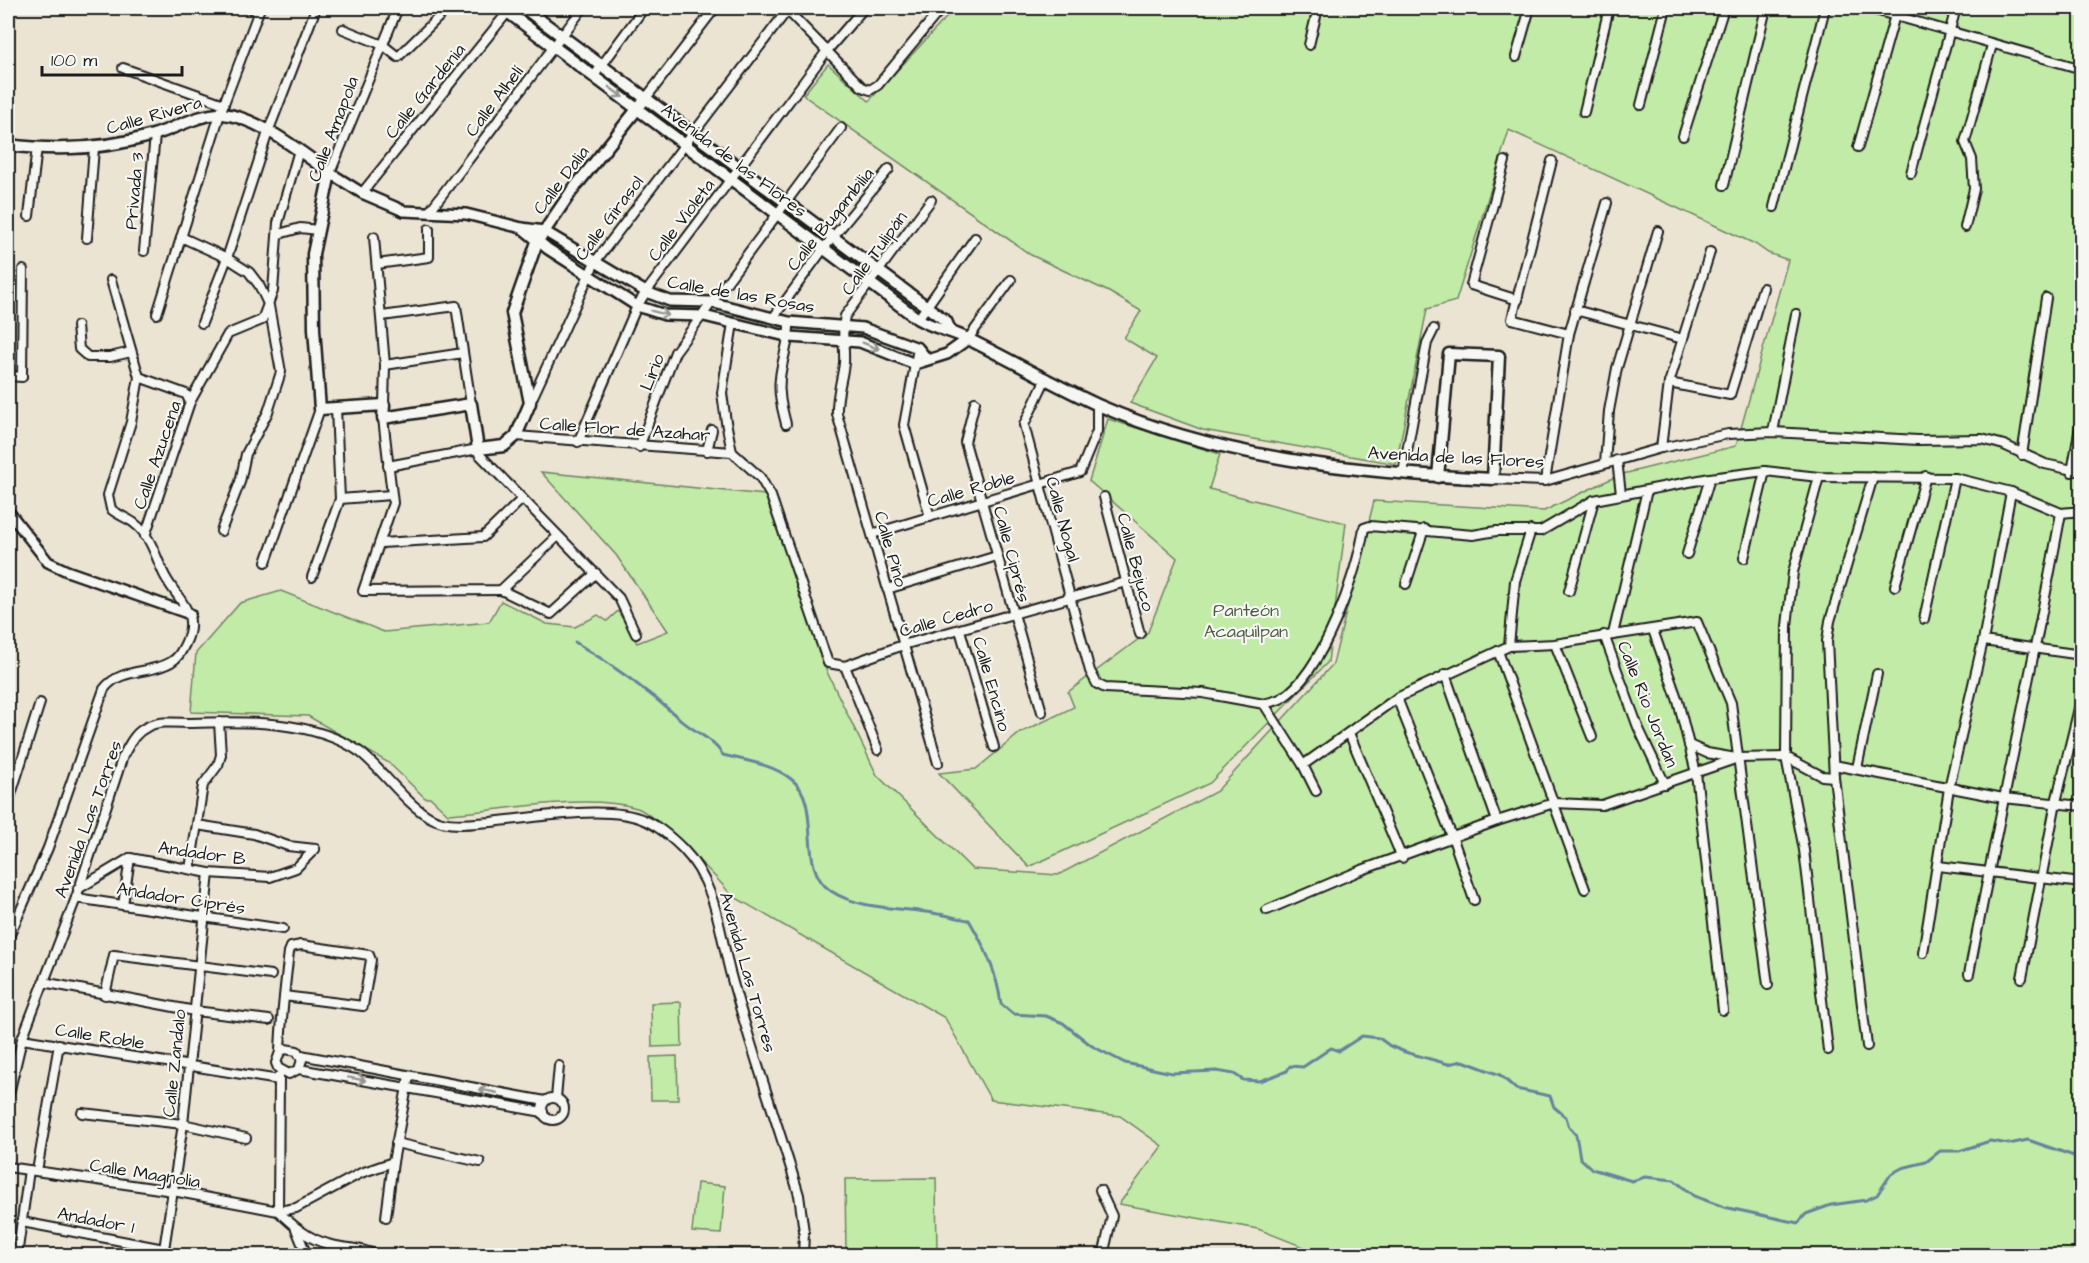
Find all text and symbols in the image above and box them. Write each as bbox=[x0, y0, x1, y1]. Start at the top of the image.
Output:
street label: Calle Gardenia bbox=[379, 38, 472, 144]
scale bar bbox=[42, 39, 182, 77]
text: 100 m bbox=[51, 48, 97, 73]
street label: Calle Alhelí bbox=[459, 60, 530, 142]
street label: Calle Amapola bbox=[302, 73, 365, 186]
one-way arrow bbox=[608, 86, 624, 99]
street label: Calle Rivera bbox=[103, 90, 205, 141]
street label: Avenida de las Flores bbox=[656, 97, 812, 223]
street label: Calle Dalia bbox=[527, 141, 595, 220]
street label: Privada 3 bbox=[119, 151, 150, 231]
street label: Calle Bugambilia bbox=[781, 162, 881, 277]
street label: Calle Girasol bbox=[569, 170, 650, 266]
street label: Calle Violeta bbox=[642, 174, 721, 267]
street label: Calle Tulipán bbox=[835, 206, 913, 301]
street label: Calle de las Rosas bbox=[665, 269, 817, 320]
one-way arrow bbox=[650, 307, 669, 319]
one-way arrow bbox=[862, 341, 880, 352]
street label: Lirio bbox=[634, 350, 671, 394]
street label: Calle Azucena bbox=[127, 397, 188, 513]
street label: Calle Flor de Azahar bbox=[539, 411, 711, 448]
street label: Avenida de las Flores bbox=[1367, 440, 1545, 475]
street label: Calle Roble bbox=[924, 465, 1018, 514]
street label: Calle Nogal bbox=[1038, 474, 1086, 565]
street label: Calle Ciprés bbox=[987, 503, 1036, 605]
street label: Calle Pino bbox=[868, 508, 913, 590]
street label: Calle Bejuco bbox=[1110, 510, 1161, 614]
street label: Calle Cedro bbox=[896, 593, 996, 644]
park label: Panteón Acaquilpan bbox=[1204, 598, 1288, 644]
street label: Calle Encino bbox=[966, 634, 1017, 734]
street label: Calle Rio Jordan bbox=[1611, 637, 1684, 771]
street label: Avenida Las Torres bbox=[48, 737, 129, 901]
street label: Andador B bbox=[157, 835, 248, 872]
street label: Andador Ciprés bbox=[115, 876, 247, 921]
street label: Avenida Las Torres bbox=[713, 889, 782, 1055]
street label: Calle Zandalo bbox=[156, 1008, 193, 1118]
street label: Calle Roble bbox=[53, 1017, 147, 1056]
one-way arrow bbox=[347, 1074, 366, 1085]
one-way arrow bbox=[479, 1085, 498, 1096]
street label: Calle Magnolia bbox=[88, 1152, 202, 1196]
street label: Andador 1 bbox=[55, 1201, 136, 1240]

